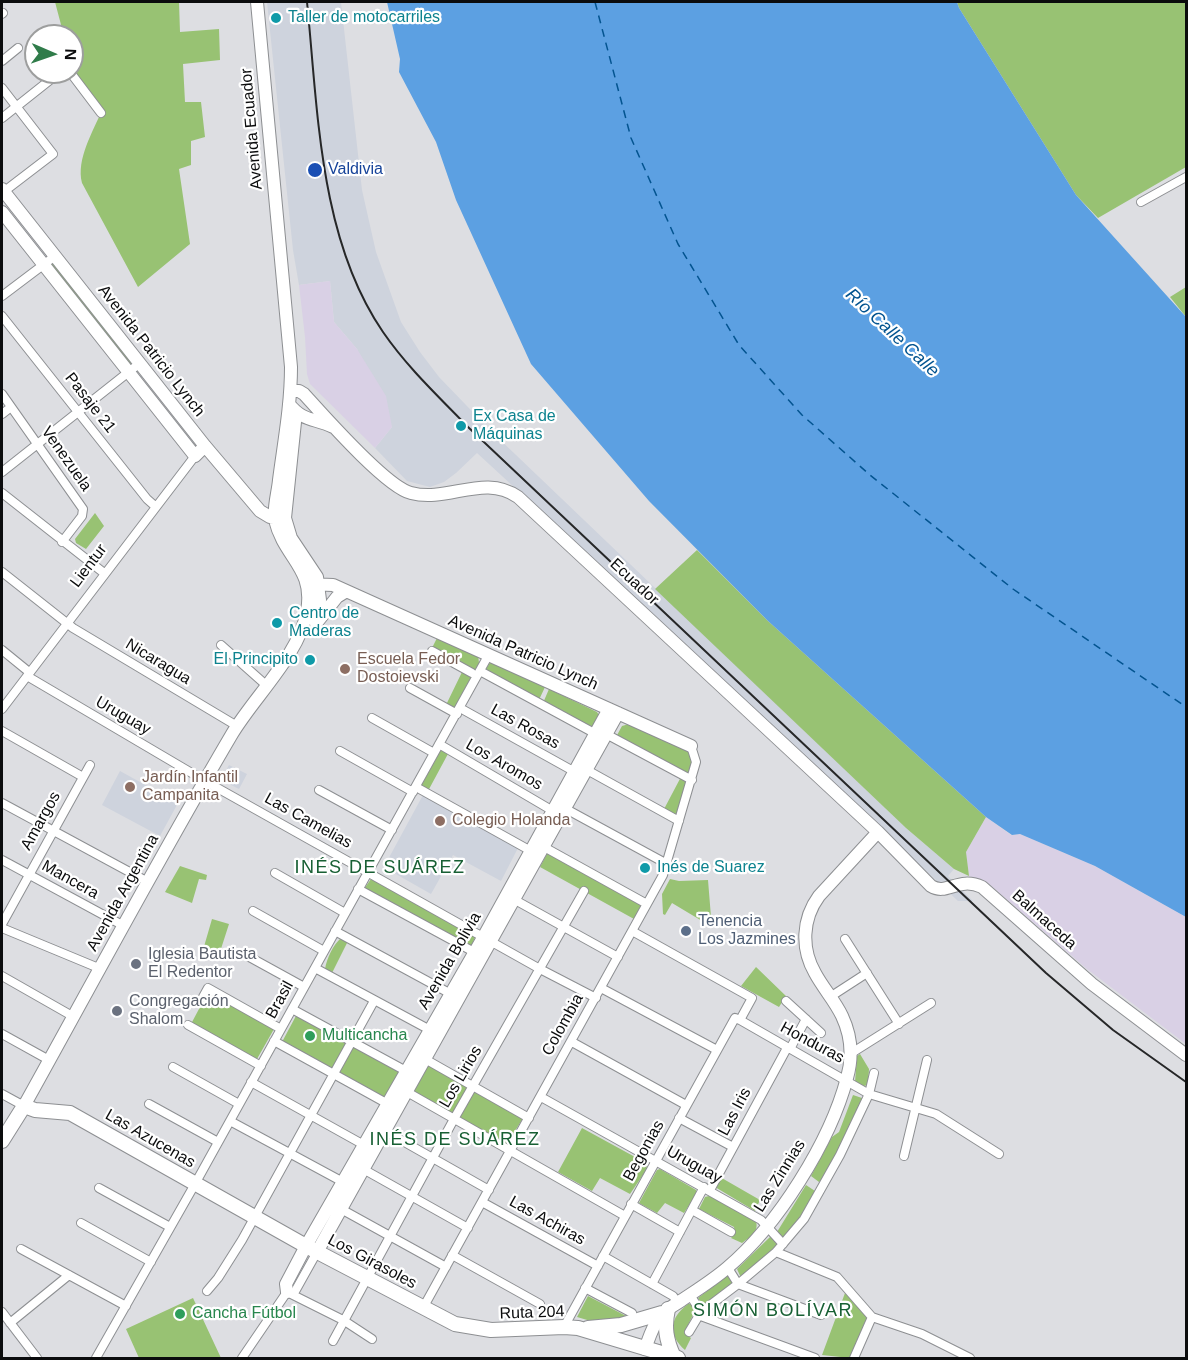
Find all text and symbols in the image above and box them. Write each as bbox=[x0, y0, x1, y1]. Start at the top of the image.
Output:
place label: Taller de motocarriles bbox=[288, 8, 440, 28]
marker: Taller de motocarriles bbox=[269, 11, 283, 25]
north arrow bbox=[24, 24, 84, 84]
text: N bbox=[62, 49, 79, 61]
street label: Avenida Ecuador bbox=[237, 68, 267, 190]
place label: Valdivia bbox=[328, 160, 383, 180]
marker: Valdivia bbox=[306, 161, 324, 179]
street label: Avenida Patricio Lynch bbox=[94, 281, 208, 421]
water label: Río Calle Calle bbox=[841, 284, 943, 382]
street label: Pasaje 21 bbox=[61, 369, 119, 437]
place label: Ex Casa de Máquinas bbox=[473, 407, 556, 445]
marker: Ex Casa de Máquinas bbox=[454, 419, 468, 433]
street label: Venezuela bbox=[37, 423, 95, 495]
street label: Lientur bbox=[67, 541, 111, 591]
street label: Ecuador bbox=[606, 555, 662, 609]
place label: Centro de Maderas bbox=[289, 604, 359, 642]
street label: Avenida Patricio Lynch bbox=[445, 611, 601, 695]
marker: Centro de Maderas bbox=[270, 616, 284, 630]
street label: Nicaragua bbox=[122, 635, 194, 689]
place label: El Principito bbox=[214, 650, 298, 670]
place label: Escuela Fedor Dostoievski bbox=[357, 650, 460, 688]
marker: El Principito bbox=[303, 653, 317, 667]
marker: Escuela Fedor Dostoievski bbox=[338, 662, 352, 676]
street label: Uruguay bbox=[92, 693, 154, 739]
street label: Las Rosas bbox=[487, 700, 563, 754]
street label: Los Aromos bbox=[462, 735, 546, 795]
place label: Jardín Infantil Campanita bbox=[142, 768, 238, 806]
marker: Jardín Infantil Campanita bbox=[123, 780, 137, 794]
street label: Amargos bbox=[17, 788, 65, 854]
street label: Las Camelias bbox=[261, 789, 355, 853]
place label: Colegio Holanda bbox=[452, 811, 570, 831]
marker: Colegio Holanda bbox=[433, 814, 447, 828]
street label: Avenida Argentina bbox=[83, 831, 163, 955]
street label: Mancera bbox=[38, 857, 102, 903]
district label: INÉS DE SUÁREZ bbox=[294, 857, 466, 879]
place label: Inés de Suarez bbox=[657, 858, 765, 878]
marker: Inés de Suarez bbox=[638, 861, 652, 875]
street label: Balmaceda bbox=[1008, 886, 1080, 954]
street label: Avenida Bolivia bbox=[414, 909, 486, 1013]
place label: Tenencia Los Jazmines bbox=[698, 912, 796, 950]
marker: Tenencia Los Jazmines bbox=[679, 924, 693, 938]
place label: Iglesia Bautista El Redentor bbox=[148, 945, 257, 983]
marker: Iglesia Bautista El Redentor bbox=[129, 957, 143, 971]
street label: Brasil bbox=[262, 978, 298, 1022]
street label: Colombia bbox=[538, 991, 588, 1059]
place label: Congregación Shalom bbox=[129, 992, 229, 1030]
marker: Congregación Shalom bbox=[110, 1004, 124, 1018]
street label: Honduras bbox=[777, 1018, 847, 1068]
place label: Multicancha bbox=[322, 1026, 407, 1046]
marker: Multicancha bbox=[303, 1029, 317, 1043]
street label: Los Lirios bbox=[436, 1043, 486, 1111]
street label: Las Iris bbox=[714, 1085, 756, 1139]
street label: Las Azucenas bbox=[102, 1106, 198, 1172]
street label: Begonias bbox=[619, 1117, 669, 1185]
district label: INÉS DE SUÁREZ bbox=[369, 1129, 541, 1151]
street label: Las Zinnias bbox=[750, 1136, 810, 1216]
street label: Uruguay bbox=[663, 1142, 725, 1188]
street label: Las Achiras bbox=[506, 1192, 588, 1250]
street label: Los Girasoles bbox=[324, 1231, 420, 1293]
district label: SIMÓN BOLÍVAR bbox=[693, 1300, 853, 1322]
street label: Ruta 204 bbox=[499, 1302, 565, 1324]
place label: Cancha Fútbol bbox=[192, 1304, 296, 1324]
marker: Cancha Fútbol bbox=[173, 1307, 187, 1321]

